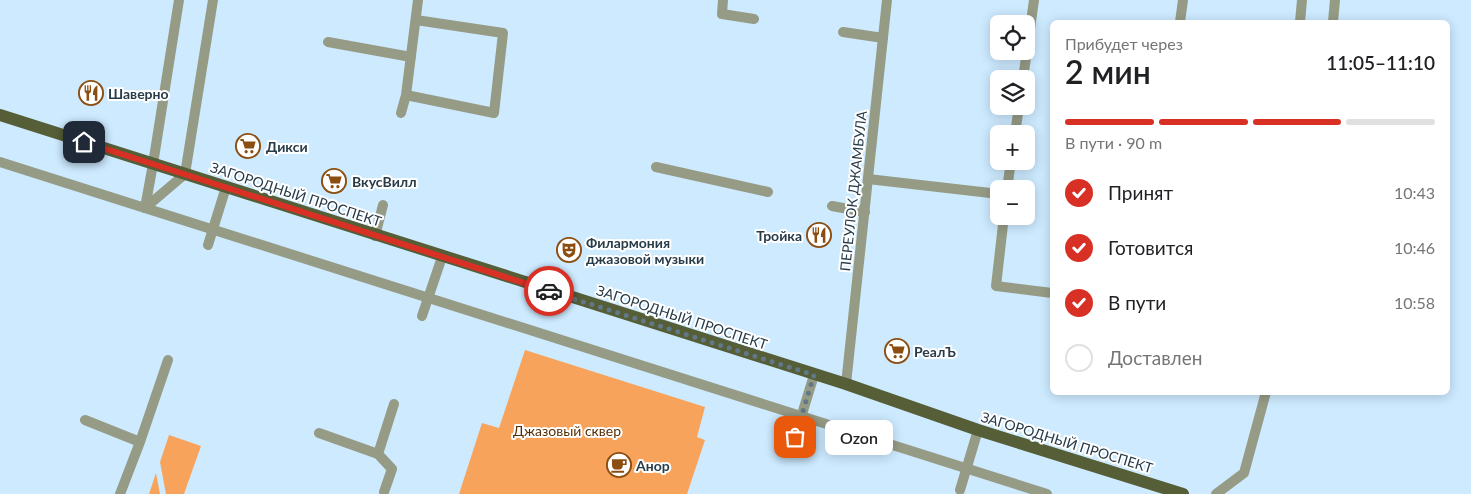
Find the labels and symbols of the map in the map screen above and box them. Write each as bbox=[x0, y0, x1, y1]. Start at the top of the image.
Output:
restaurant icon: Шаверно bbox=[78, 80, 104, 106]
place label: Шаверно bbox=[108, 85, 169, 102]
street label: ПЕРЕУЛОК ДЖАМБУЛА bbox=[836, 109, 870, 272]
pin bbox=[63, 121, 105, 163]
supermarket icon: Дикси bbox=[235, 133, 261, 159]
place label: Дикси bbox=[266, 138, 308, 155]
street label: ЗАГОРОДНЫЙ ПРОСПЕКТ bbox=[208, 158, 384, 230]
supermarket icon: ВкусВилл bbox=[321, 168, 347, 194]
place label: ВкусВилл bbox=[352, 173, 417, 190]
restaurant icon: Тройка bbox=[806, 222, 832, 248]
place label: Тройка bbox=[756, 227, 802, 244]
place label: Филармония джазовой музыки bbox=[586, 234, 704, 267]
theatre icon: Филармония джазовой музыки bbox=[556, 237, 582, 263]
courier bbox=[524, 266, 574, 316]
street label: ЗАГОРОДНЫЙ ПРОСПЕКТ bbox=[594, 281, 770, 353]
supermarket icon: РеалЪ bbox=[884, 338, 910, 364]
place label: РеалЪ bbox=[914, 343, 956, 360]
street label: ЗАГОРОДНЫЙ ПРОСПЕКТ bbox=[979, 408, 1156, 476]
pin bbox=[774, 416, 816, 458]
callout: Ozon bbox=[825, 420, 892, 454]
park label: Джазовый сквер bbox=[513, 422, 621, 439]
cafe icon: Анор bbox=[606, 452, 632, 478]
place label: Анор bbox=[635, 457, 670, 474]

